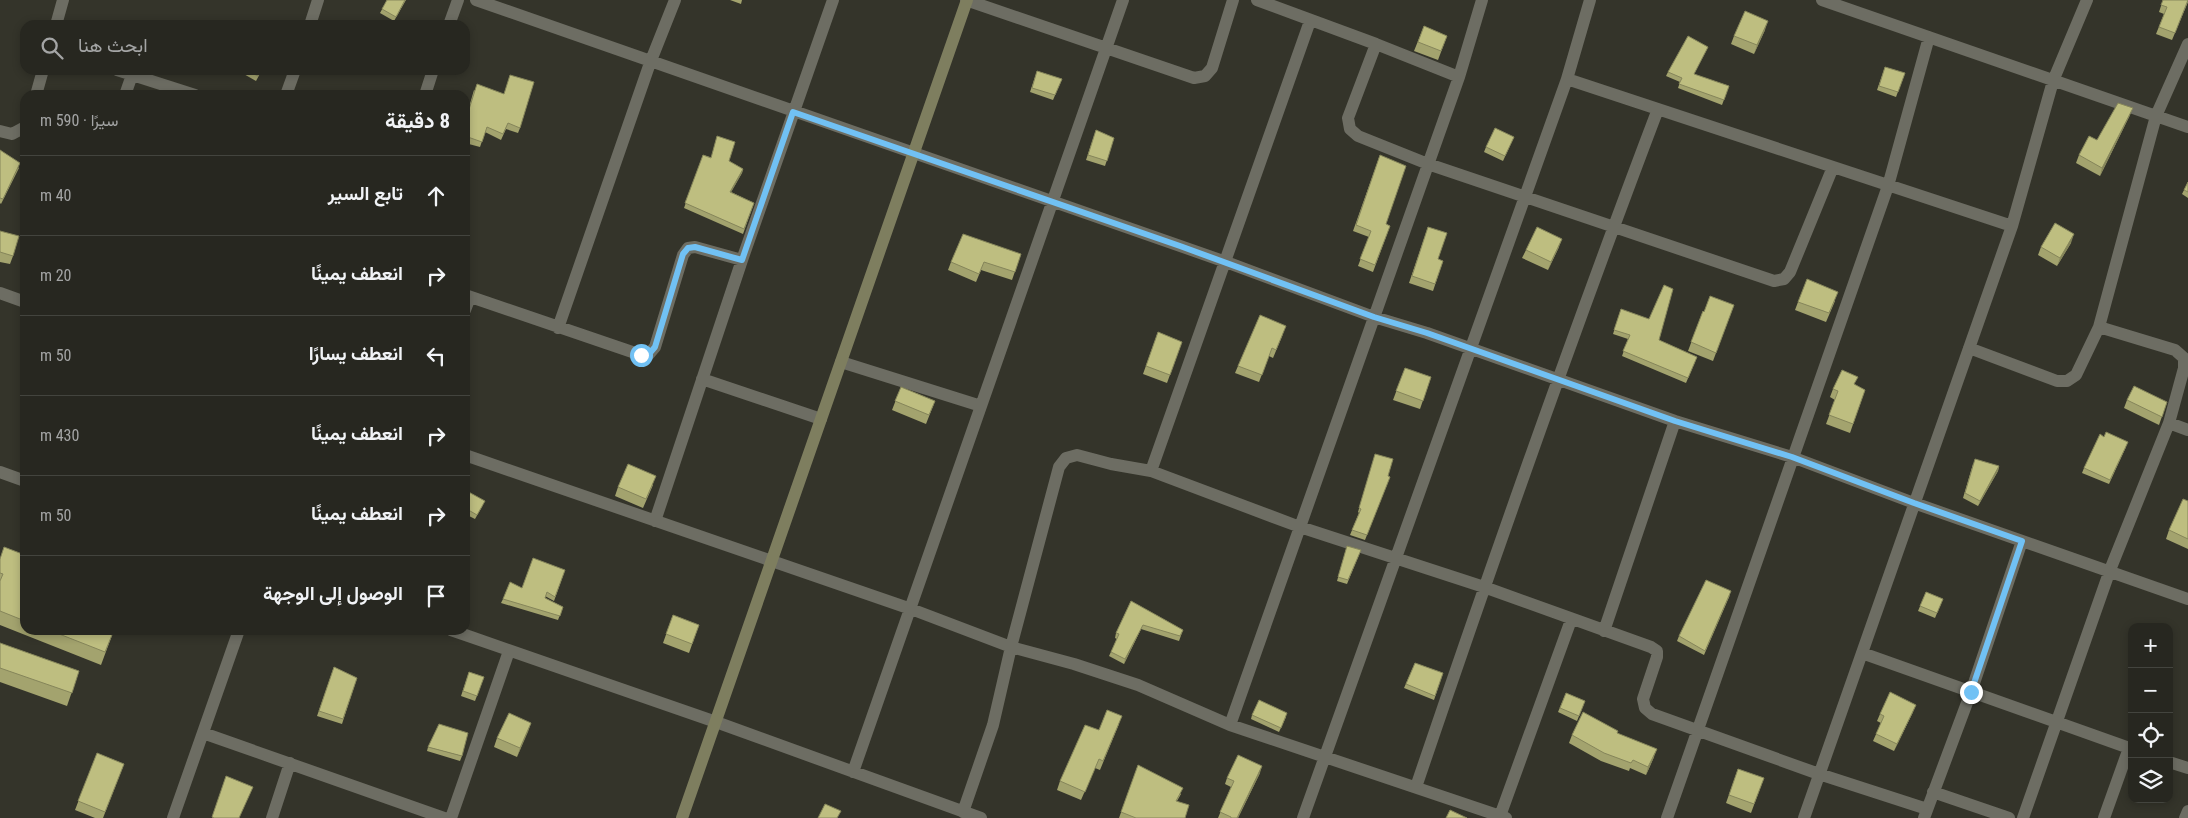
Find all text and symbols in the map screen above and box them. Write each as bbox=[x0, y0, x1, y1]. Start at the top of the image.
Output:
search box bbox=[20, 20, 470, 75]
icon: search bbox=[38, 34, 66, 62]
text: ابحث هنا bbox=[78, 34, 148, 57]
text: 8 دقيقة bbox=[385, 109, 450, 133]
text: سيرًا · 590 m bbox=[40, 111, 118, 130]
text: تابع السير bbox=[328, 182, 403, 205]
icon: ahead bbox=[422, 182, 450, 210]
text: 40 m bbox=[40, 186, 72, 205]
text: انعطف يمينًا bbox=[311, 262, 403, 285]
icon: right bbox=[422, 262, 450, 290]
text: 20 m bbox=[40, 266, 72, 285]
text: انعطف يسارًا bbox=[309, 342, 403, 365]
icon: left bbox=[422, 342, 450, 370]
route start bbox=[630, 344, 653, 367]
text: 50 m bbox=[40, 346, 72, 365]
text: انعطف يمينًا bbox=[311, 422, 403, 445]
icon: right bbox=[422, 422, 450, 450]
text: 430 m bbox=[40, 426, 79, 445]
text: انعطف يمينًا bbox=[311, 502, 403, 525]
icon: right bbox=[422, 502, 450, 530]
text: 50 m bbox=[40, 506, 72, 525]
text: الوصول إلى الوجهة bbox=[263, 582, 403, 605]
icon: arrive bbox=[422, 582, 450, 610]
map controls bbox=[2128, 623, 2173, 803]
button: + bbox=[2128, 623, 2173, 668]
button: − bbox=[2128, 668, 2173, 713]
route end bbox=[1960, 681, 1983, 704]
button: locate bbox=[2128, 713, 2173, 758]
button: layers bbox=[2128, 758, 2173, 803]

